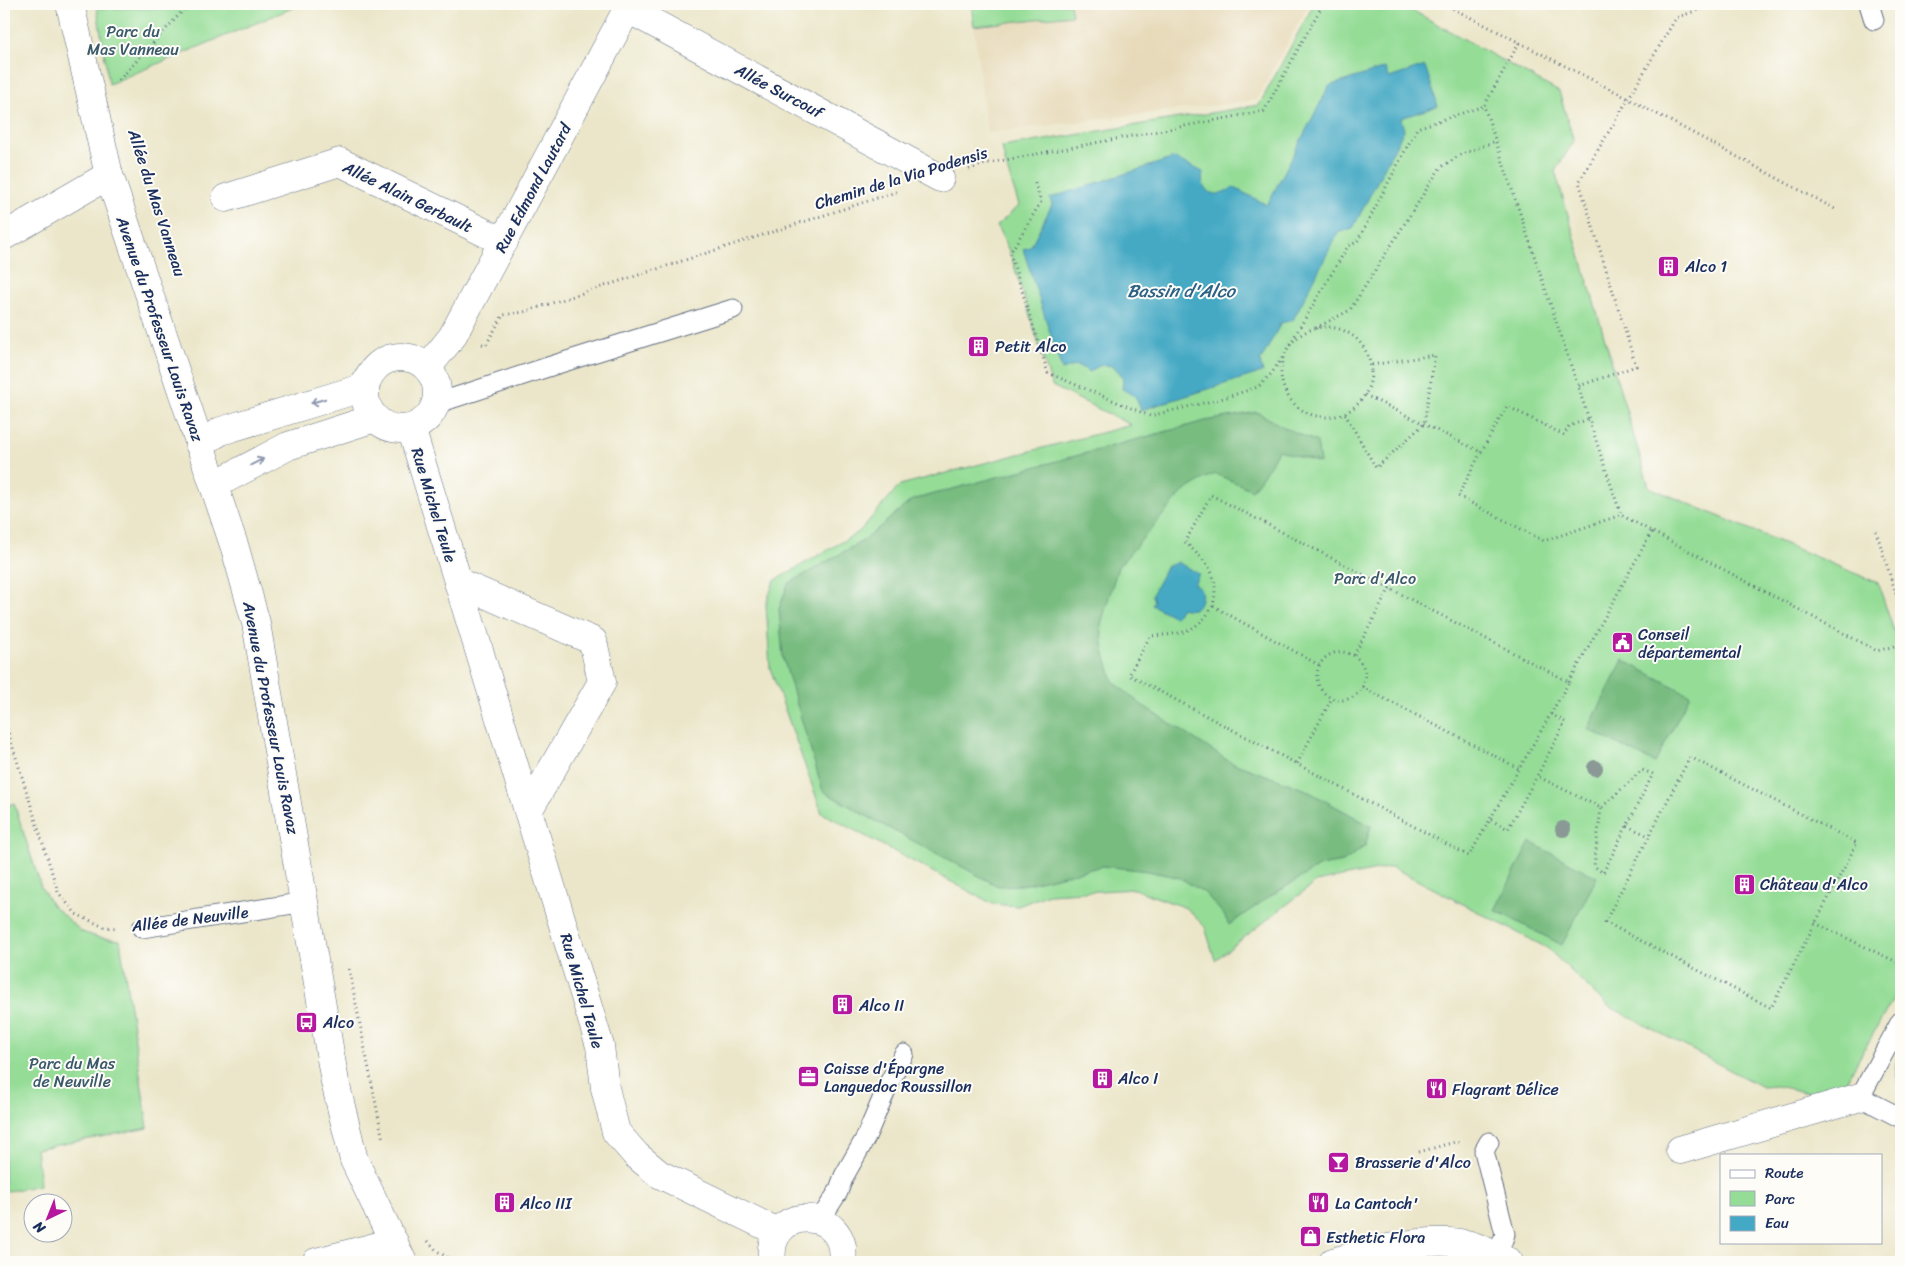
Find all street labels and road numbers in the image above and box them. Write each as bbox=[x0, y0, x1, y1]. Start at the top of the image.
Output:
street label: Allée Surcouf bbox=[729, 55, 830, 127]
street label: Rue Edmond Lautard bbox=[487, 116, 580, 258]
street label: Allée du Mas Vanneau bbox=[119, 124, 195, 281]
street label: Chemin de la Via Podensis bbox=[811, 138, 992, 218]
street label: Allée Alain Gerbault bbox=[337, 152, 478, 241]
street label: Avenue du Professeur Louis Ravaz bbox=[107, 211, 212, 446]
street label: Rue Michel Teule bbox=[403, 444, 465, 566]
street label: Avenue du Professeur Louis Ravaz bbox=[234, 598, 308, 837]
street label: Allée de Neuville bbox=[129, 897, 250, 941]
street label: Rue Michel Teule bbox=[552, 930, 612, 1052]

